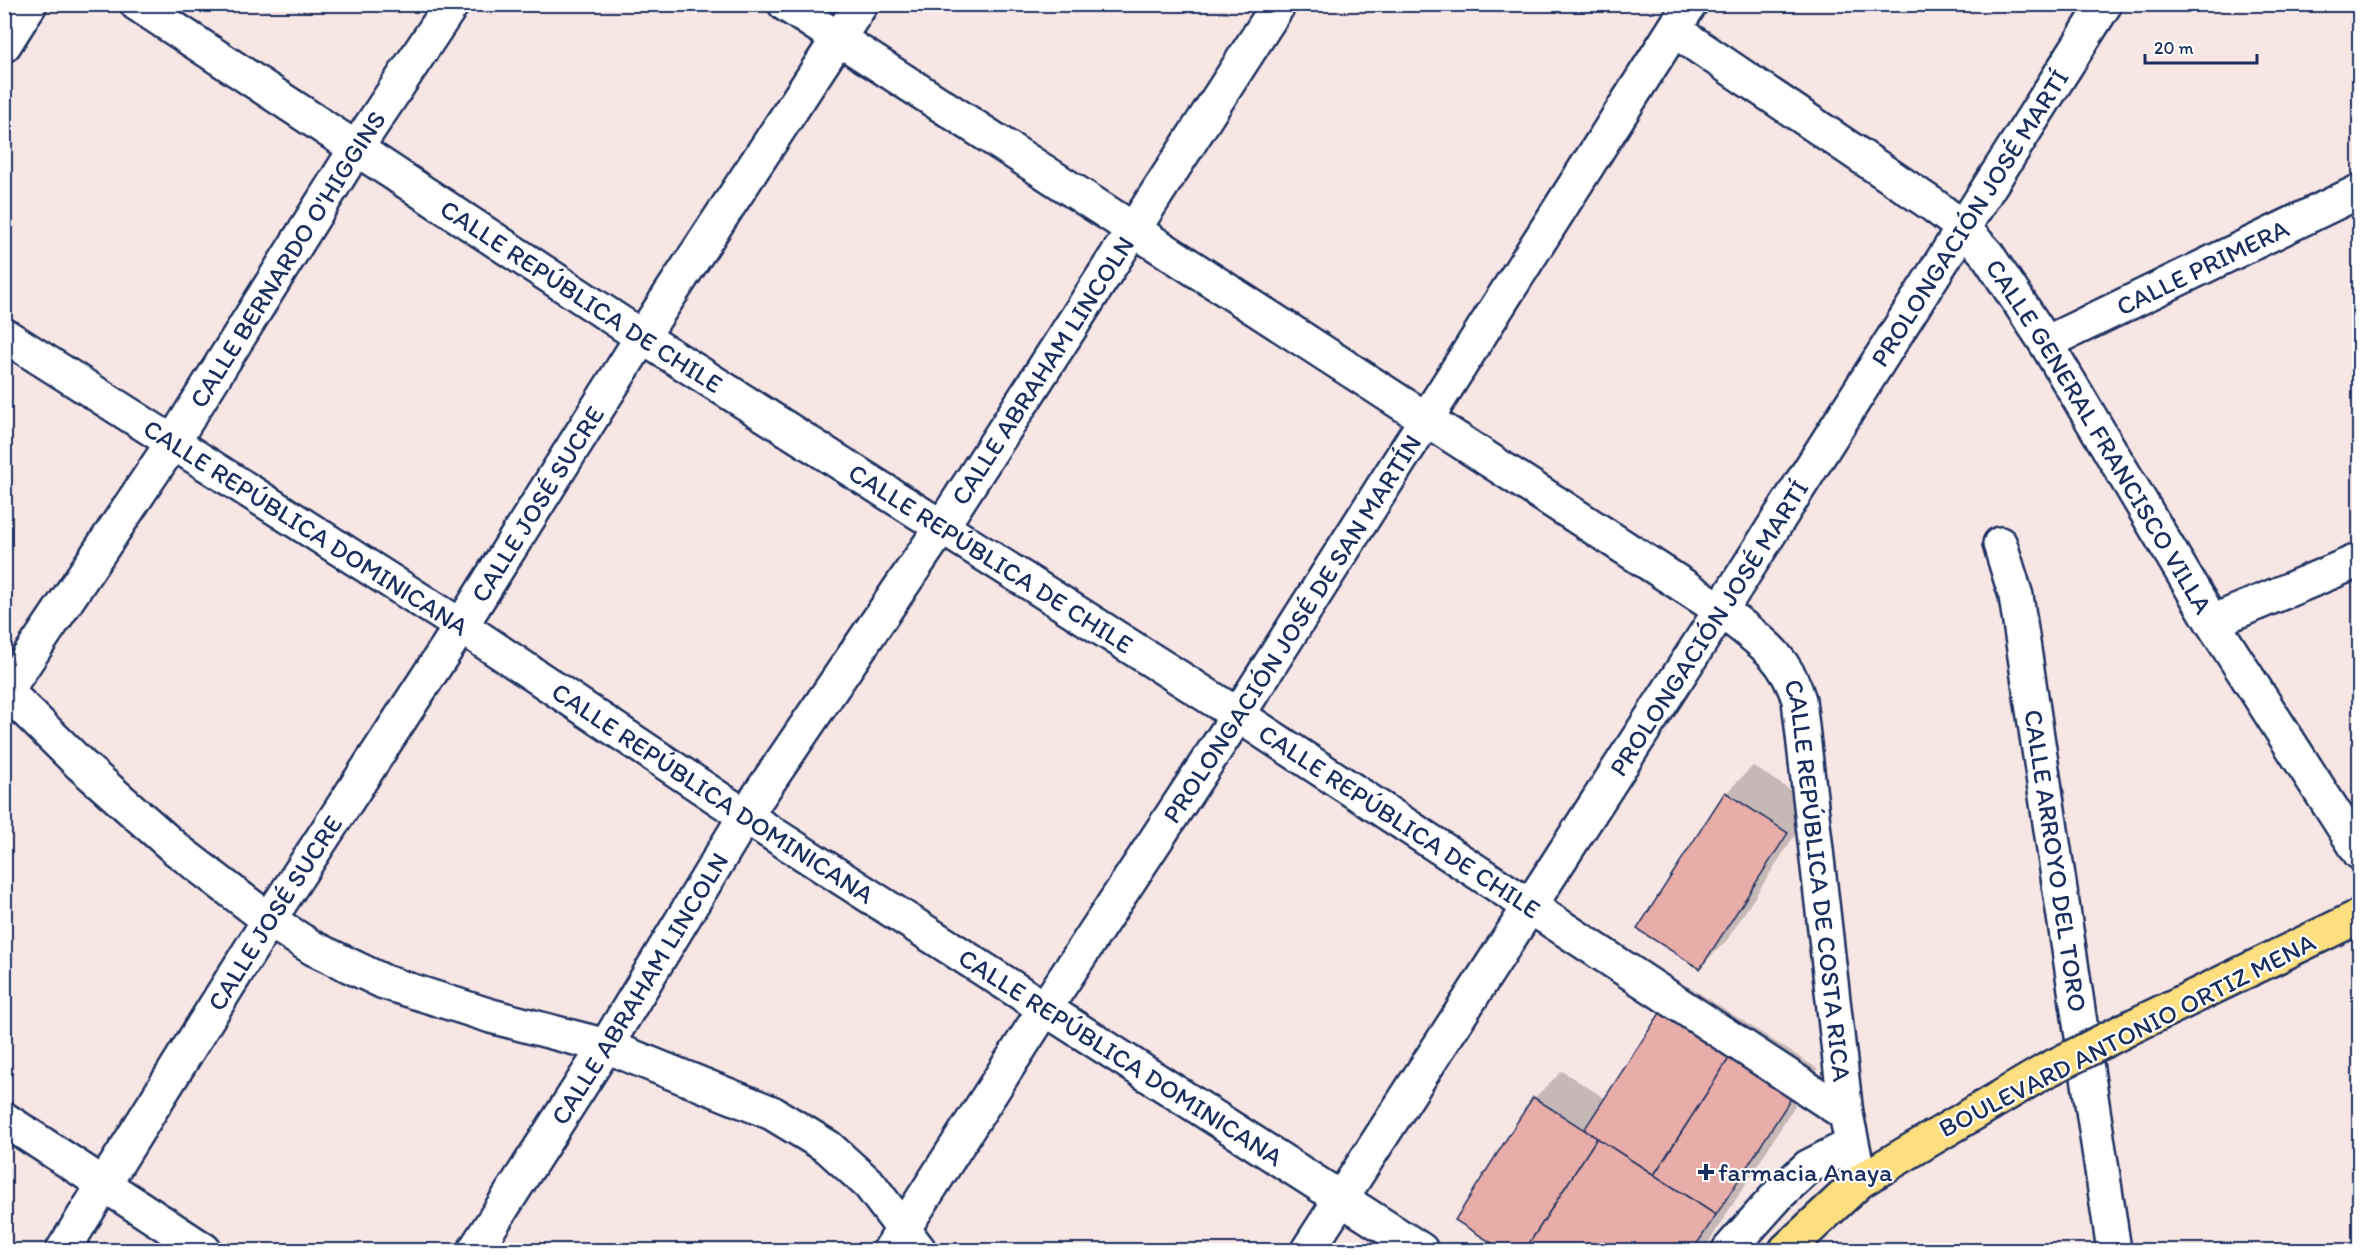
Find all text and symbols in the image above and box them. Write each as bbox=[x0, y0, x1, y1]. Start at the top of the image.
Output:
scale bar bbox=[2145, 27, 2258, 65]
text: 20 m bbox=[2154, 37, 2194, 59]
street label: PROLONGACIÓN JOSÉ MARTÍ bbox=[1863, 63, 2076, 372]
street label: CALLE BERNARDO O'HIGGINS bbox=[182, 105, 393, 414]
street label: CALLE REPÚBLICA DE CHILE bbox=[434, 192, 729, 400]
street label: CALLE PRIMERA bbox=[2111, 212, 2294, 322]
street label: CALLE ABRAHAM LINCOLN bbox=[944, 230, 1141, 511]
street label: CALLE GENERAL FRANCISCO VILLA bbox=[1979, 253, 2220, 620]
street label: CALLE JOSÉ SUCRE bbox=[464, 400, 611, 608]
street label: CALLE REPÚBLICA DOMINICANA bbox=[137, 412, 475, 643]
street label: PROLONGACIÓN JOSÉ DE SAN MARTÍN bbox=[1155, 428, 1428, 829]
street label: CALLE REPÚBLICA DE CHILE bbox=[843, 456, 1139, 660]
street label: PROLONGACIÓN JOSÉ MARTÍ bbox=[1602, 474, 1815, 782]
street label: CALLE REPÚBLICA DE COSTA RICA bbox=[1777, 674, 1858, 1084]
street label: CALLE REPÚBLICA DOMINICANA bbox=[546, 675, 880, 911]
street label: CALLE ARROYO DEL TORO bbox=[2017, 707, 2094, 1014]
street label: CALLE REPÚBLICA DE CHILE bbox=[1253, 717, 1547, 925]
street label: CALLE JOSÉ SUCRE bbox=[200, 809, 349, 1017]
street label: CALLE ABRAHAM LINCOLN bbox=[544, 846, 735, 1131]
street label: BOULEVARD ANTONIO ORTIZ MENA bbox=[1933, 926, 2321, 1144]
street label: CALLE REPÚBLICA DOMINICANA bbox=[952, 941, 1289, 1173]
place label: farmacia Anaya bbox=[1718, 1156, 1893, 1188]
marker: farmacia Anaya bbox=[1699, 1165, 1713, 1179]

